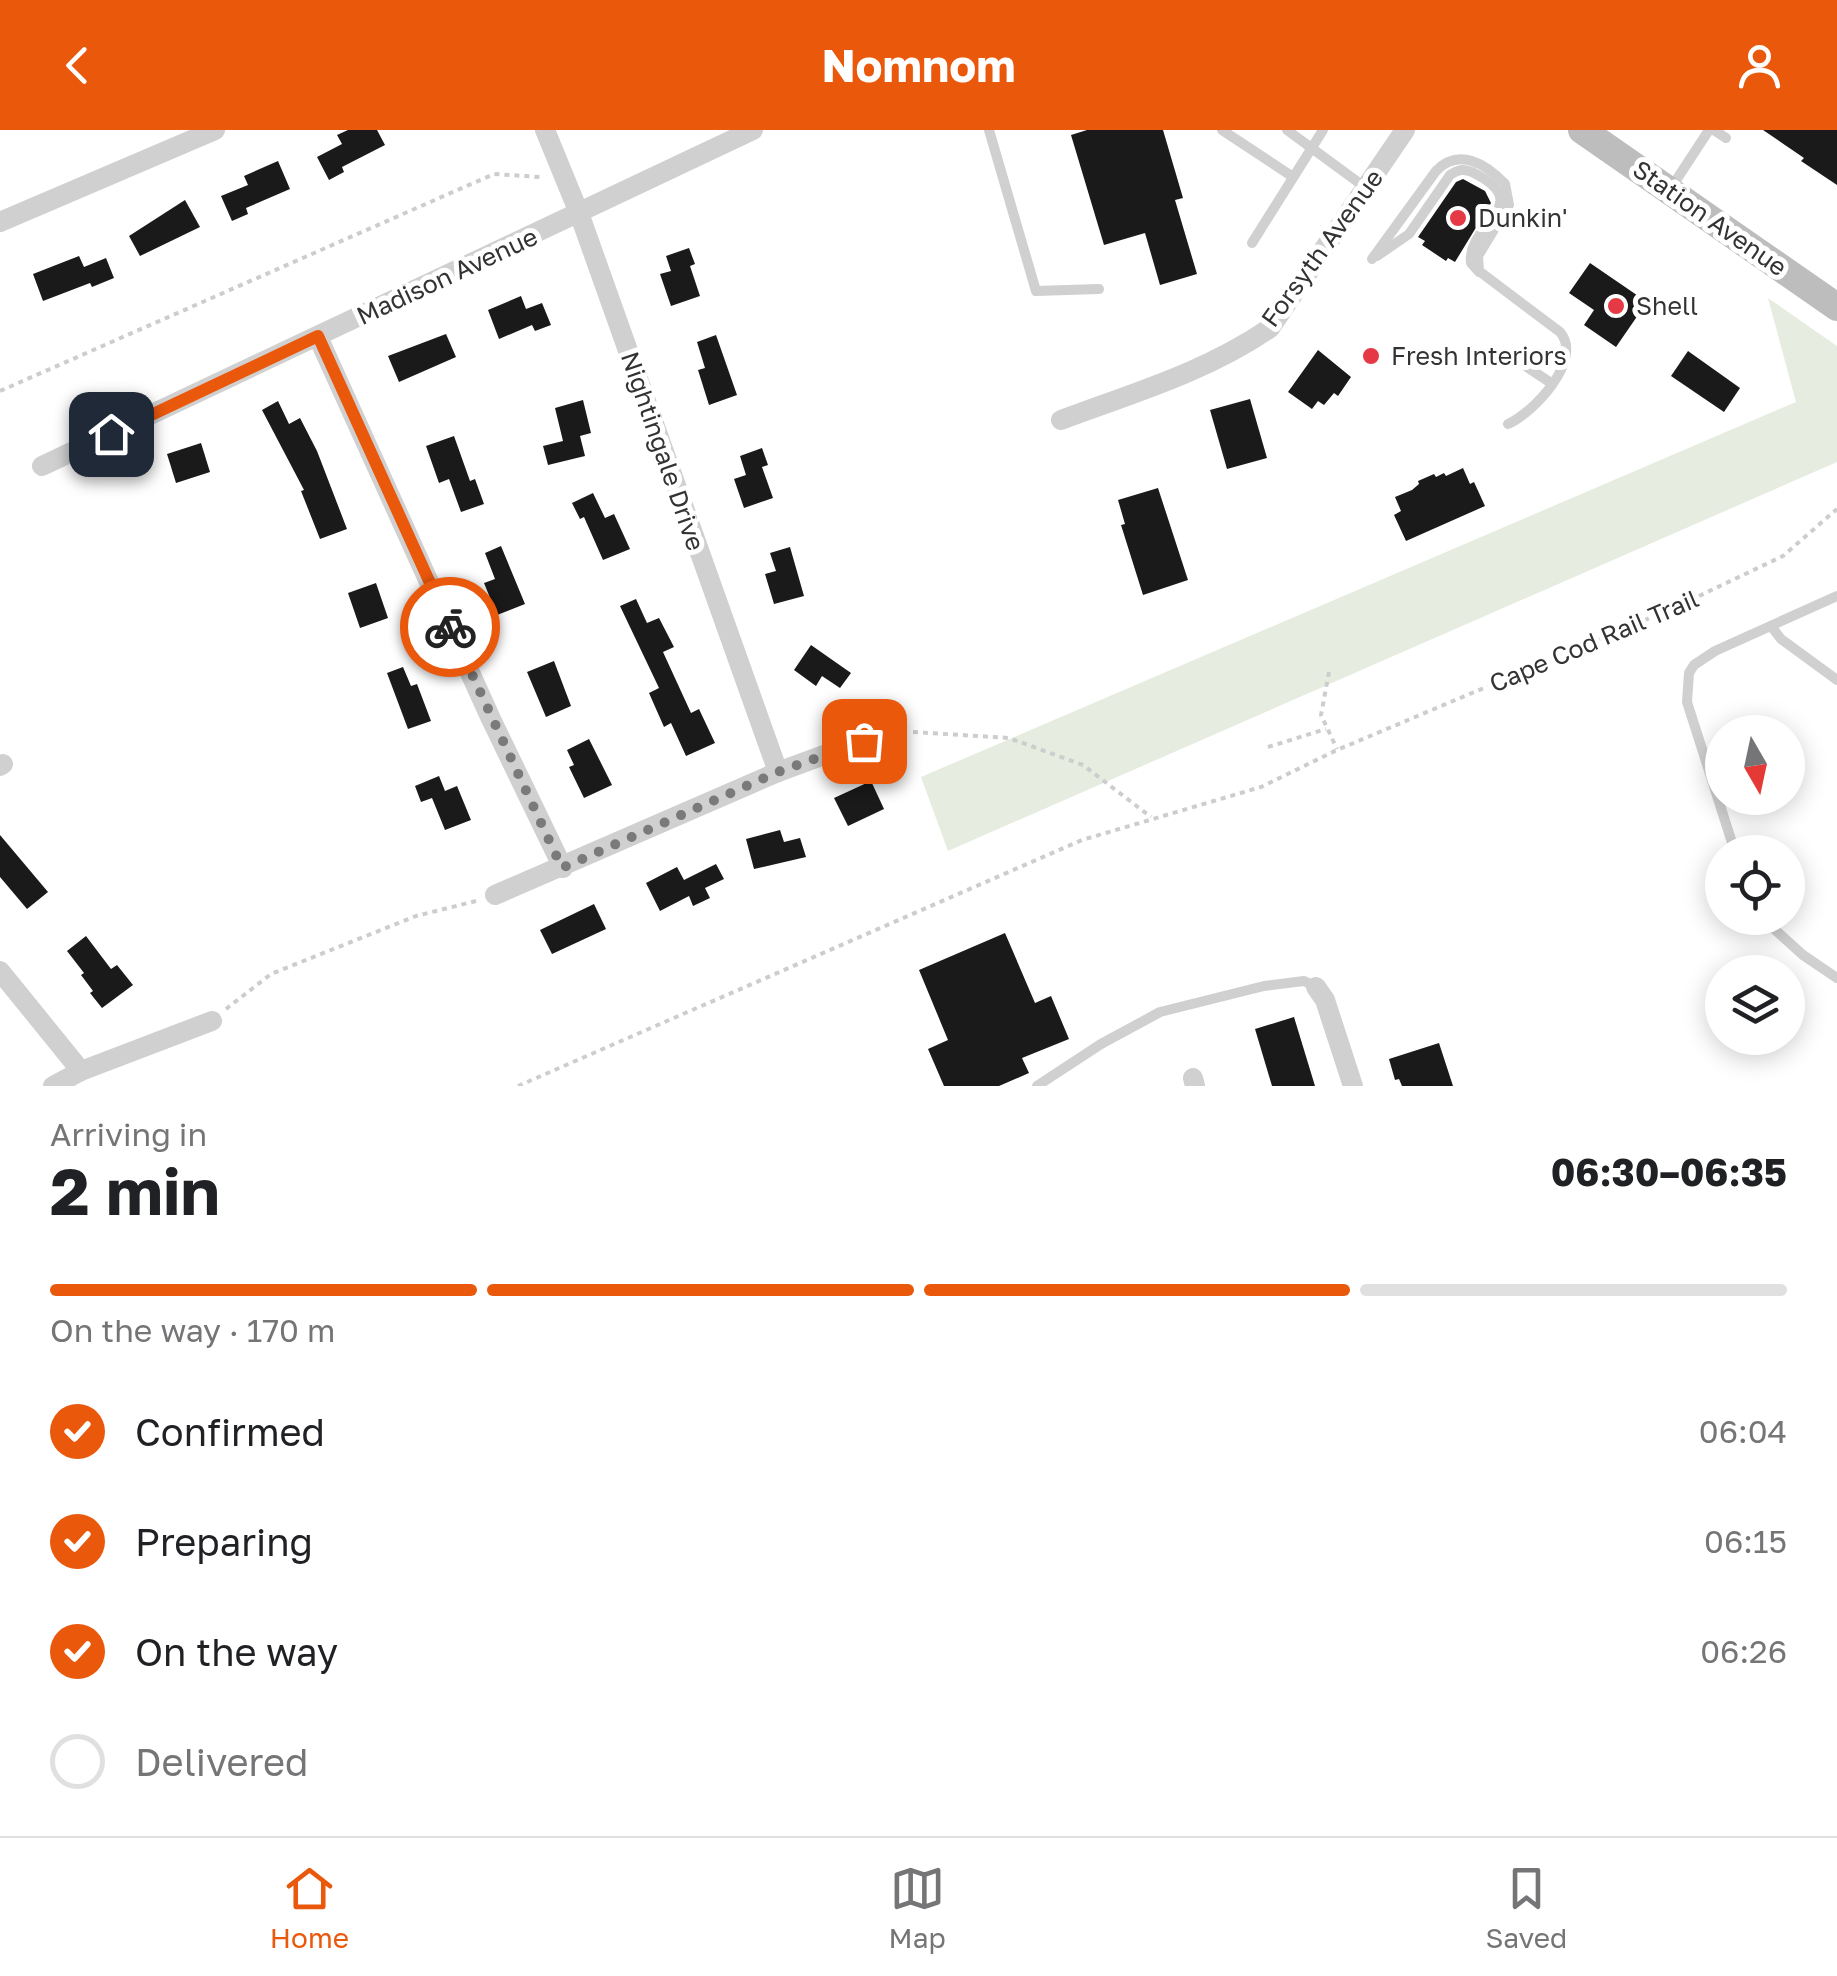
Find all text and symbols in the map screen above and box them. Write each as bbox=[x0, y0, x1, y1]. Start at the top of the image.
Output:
icon: back bbox=[50, 38, 105, 93]
text: Nomnom bbox=[821, 38, 1016, 92]
icon: person bbox=[1732, 38, 1787, 93]
street label: Station Avenue bbox=[1627, 153, 1793, 282]
street label: Forsyth Avenue bbox=[1254, 163, 1389, 333]
place label: Dunkin' bbox=[1478, 202, 1567, 233]
marker: Dunkin' bbox=[1447, 207, 1469, 229]
street label: Madison Avenue bbox=[351, 220, 542, 331]
place label: Shell bbox=[1636, 290, 1698, 321]
marker: Shell bbox=[1605, 295, 1627, 317]
place label: Fresh Interiors bbox=[1391, 340, 1567, 371]
marker: Fresh Interiors bbox=[1360, 345, 1382, 367]
street label: Nightingale Drive bbox=[615, 347, 712, 554]
pin bbox=[69, 392, 154, 477]
icon: home bbox=[84, 407, 139, 462]
courier bbox=[400, 577, 500, 677]
street label: Cape Cod Rail Trail bbox=[1485, 582, 1703, 699]
icon: bike bbox=[423, 600, 478, 655]
pin bbox=[822, 699, 907, 784]
icon: bag bbox=[837, 714, 892, 769]
north arrow bbox=[1705, 715, 1805, 815]
map controls bbox=[1705, 715, 1805, 1055]
button: locate bbox=[1705, 835, 1805, 935]
button: layers bbox=[1705, 955, 1805, 1055]
text: Arriving in bbox=[50, 1115, 207, 1153]
text: 06:30–06:35 bbox=[1551, 1149, 1787, 1194]
text: 2 min bbox=[50, 1151, 220, 1229]
text: On the way · 170 m bbox=[50, 1311, 335, 1349]
icon: check bbox=[50, 1404, 105, 1459]
text: Confirmed bbox=[135, 1409, 325, 1454]
text: 06:04 bbox=[1699, 1412, 1787, 1450]
icon: check bbox=[50, 1514, 105, 1569]
text: Preparing bbox=[135, 1519, 313, 1564]
text: 06:15 bbox=[1704, 1522, 1787, 1560]
icon: check bbox=[50, 1624, 105, 1679]
text: On the way bbox=[135, 1629, 338, 1674]
text: 06:26 bbox=[1700, 1632, 1787, 1670]
text: Delivered bbox=[135, 1739, 308, 1784]
tab: Home bbox=[270, 1861, 349, 1954]
tab: Map bbox=[889, 1861, 946, 1954]
tab: Saved bbox=[1485, 1861, 1567, 1954]

